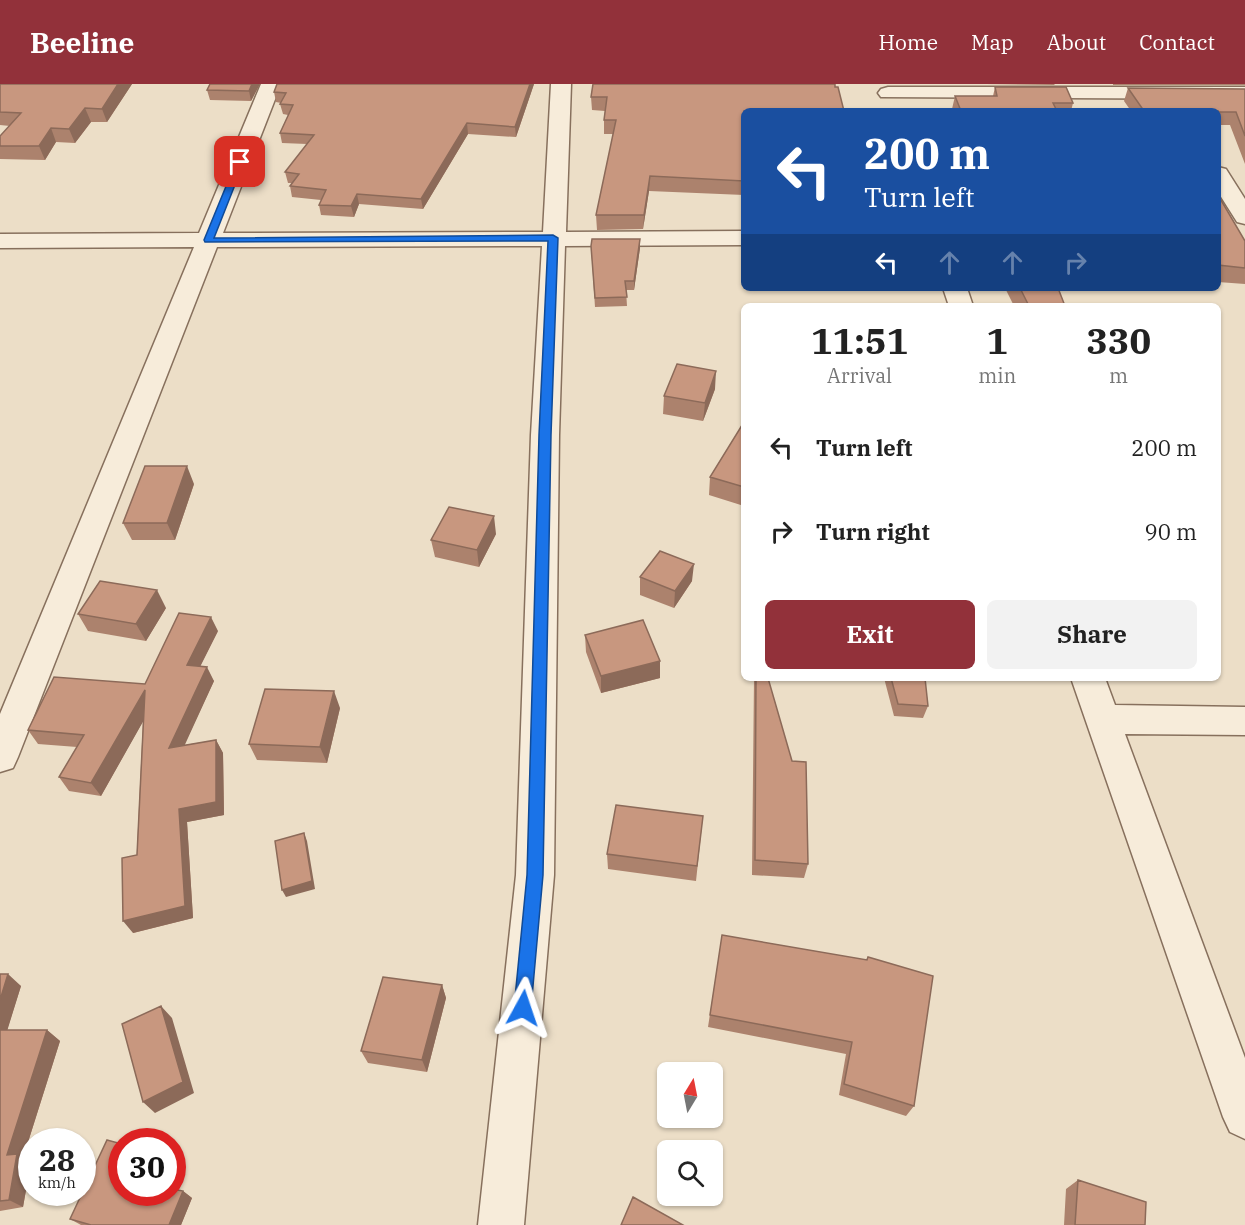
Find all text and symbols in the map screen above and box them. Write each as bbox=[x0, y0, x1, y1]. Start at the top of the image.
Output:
text: Beeline bbox=[30, 24, 134, 61]
text: Home bbox=[878, 28, 938, 56]
text: Map bbox=[971, 28, 1014, 56]
text: About bbox=[1047, 28, 1106, 56]
text: Contact bbox=[1139, 28, 1215, 56]
text: 200 m bbox=[864, 126, 990, 181]
icon: left bbox=[765, 132, 843, 210]
pin bbox=[214, 136, 265, 187]
icon: arrive bbox=[223, 145, 256, 178]
text: Turn left bbox=[864, 179, 975, 214]
icon: left bbox=[870, 246, 903, 279]
icon: ahead bbox=[933, 246, 966, 279]
icon: ahead bbox=[996, 246, 1029, 279]
icon: right bbox=[1059, 246, 1092, 279]
text: 11:51 bbox=[811, 317, 908, 364]
text: 1 bbox=[986, 317, 1008, 364]
text: 330 bbox=[1086, 317, 1151, 364]
text: Arrival bbox=[827, 362, 892, 389]
text: min bbox=[978, 362, 1016, 389]
text: m bbox=[1109, 362, 1128, 389]
icon: left bbox=[765, 431, 798, 464]
text: Turn left bbox=[816, 433, 912, 462]
text: 200 m bbox=[1131, 433, 1197, 462]
icon: right bbox=[765, 515, 798, 548]
text: Turn right bbox=[816, 517, 930, 546]
text: 90 m bbox=[1145, 517, 1197, 546]
button: Exit bbox=[765, 600, 975, 669]
button: Share bbox=[987, 600, 1197, 669]
position arrow bbox=[491, 976, 555, 1040]
north arrow bbox=[657, 1062, 723, 1128]
map controls bbox=[657, 1062, 723, 1206]
speed limit sign: 30 bbox=[108, 1128, 186, 1206]
text: 28 bbox=[39, 1140, 75, 1179]
button: search bbox=[657, 1140, 723, 1206]
text: km/h bbox=[38, 1173, 76, 1192]

